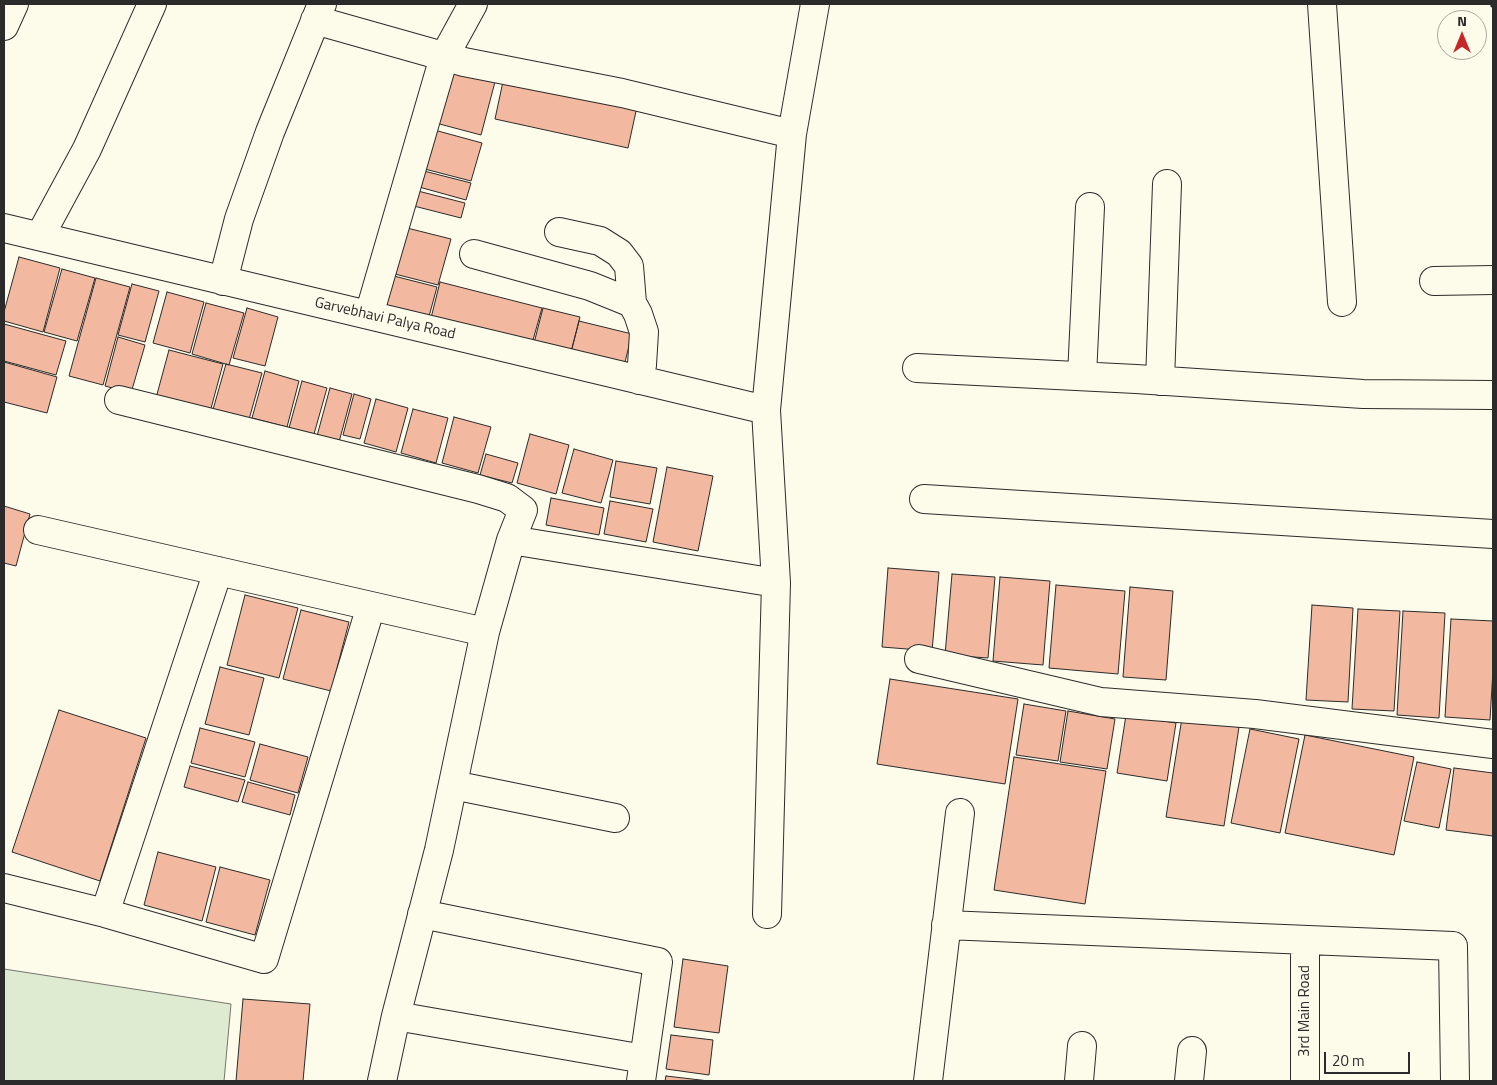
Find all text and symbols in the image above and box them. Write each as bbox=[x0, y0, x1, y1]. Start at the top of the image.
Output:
north arrow bbox=[1437, 10, 1487, 60]
text: N bbox=[1457, 10, 1467, 31]
street label: Garvebhavi Palya Road bbox=[313, 294, 457, 344]
street label: 3rd Main Road bbox=[1296, 965, 1314, 1057]
scale bar bbox=[1327, 1042, 1413, 1074]
text: 20 m bbox=[1332, 1049, 1365, 1072]

